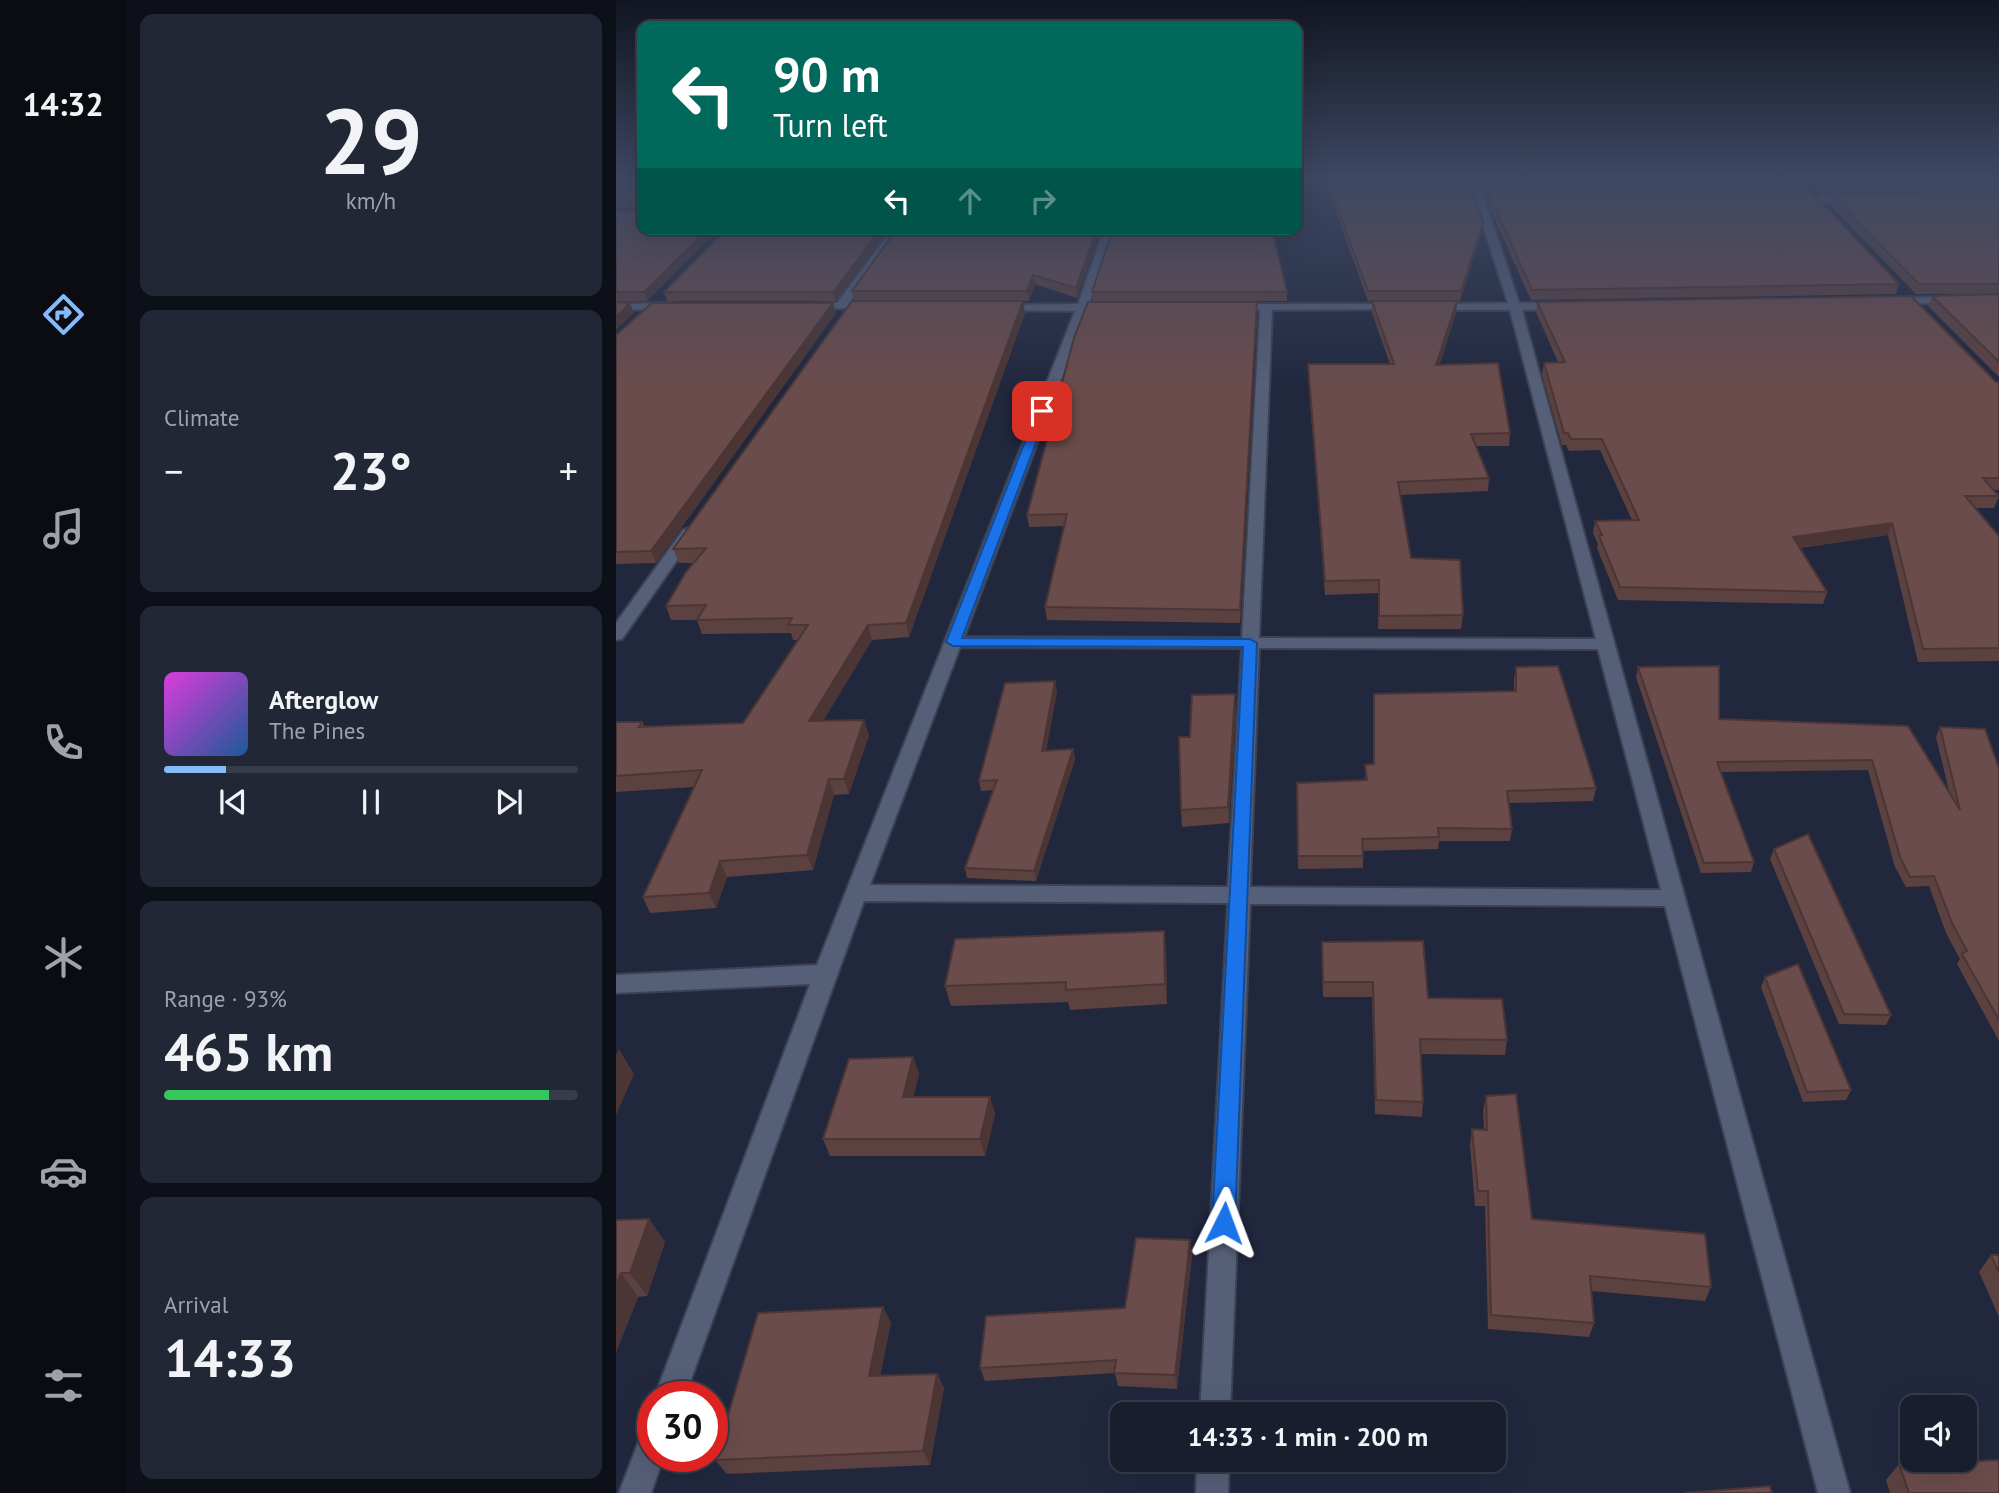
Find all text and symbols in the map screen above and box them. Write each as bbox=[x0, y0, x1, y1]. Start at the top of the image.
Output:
text: 90 m bbox=[773, 42, 880, 106]
icon: left bbox=[658, 49, 749, 140]
text: 29 bbox=[319, 81, 423, 199]
text: 14:32 bbox=[22, 83, 104, 125]
text: Turn left bbox=[773, 104, 888, 146]
icon: left bbox=[878, 182, 916, 220]
icon: ahead bbox=[951, 182, 989, 220]
icon: right bbox=[1024, 182, 1062, 220]
text: km/h bbox=[346, 186, 396, 215]
icon: directions bbox=[39, 290, 88, 339]
pin bbox=[1012, 381, 1072, 441]
icon: arrive bbox=[1023, 392, 1061, 430]
text: Climate bbox=[164, 403, 239, 432]
text: 23° bbox=[330, 437, 412, 504]
text: − bbox=[164, 446, 183, 495]
text: + bbox=[559, 446, 578, 495]
icon: music bbox=[39, 504, 88, 553]
text: Afterglow bbox=[269, 683, 378, 716]
text: The Pines bbox=[269, 716, 365, 745]
icon: phone bbox=[39, 718, 88, 767]
icon: previous bbox=[214, 783, 252, 821]
icon: pause bbox=[352, 783, 390, 821]
icon: next bbox=[490, 783, 528, 821]
icon: climate bbox=[39, 933, 88, 982]
text: Range · 93% bbox=[164, 984, 287, 1013]
text: 465 km bbox=[164, 1018, 333, 1085]
icon: car bbox=[39, 1147, 88, 1196]
position arrow bbox=[1187, 1186, 1261, 1260]
text: Arrival bbox=[164, 1290, 228, 1319]
text: 14:33 bbox=[164, 1324, 296, 1391]
icon: filters bbox=[39, 1361, 88, 1410]
speed limit sign: 30 bbox=[637, 1381, 728, 1472]
map controls bbox=[1900, 1395, 1977, 1472]
button: sound bbox=[1900, 1395, 1977, 1472]
text: 14:33 · 1 min · 200 m bbox=[1188, 1420, 1428, 1453]

